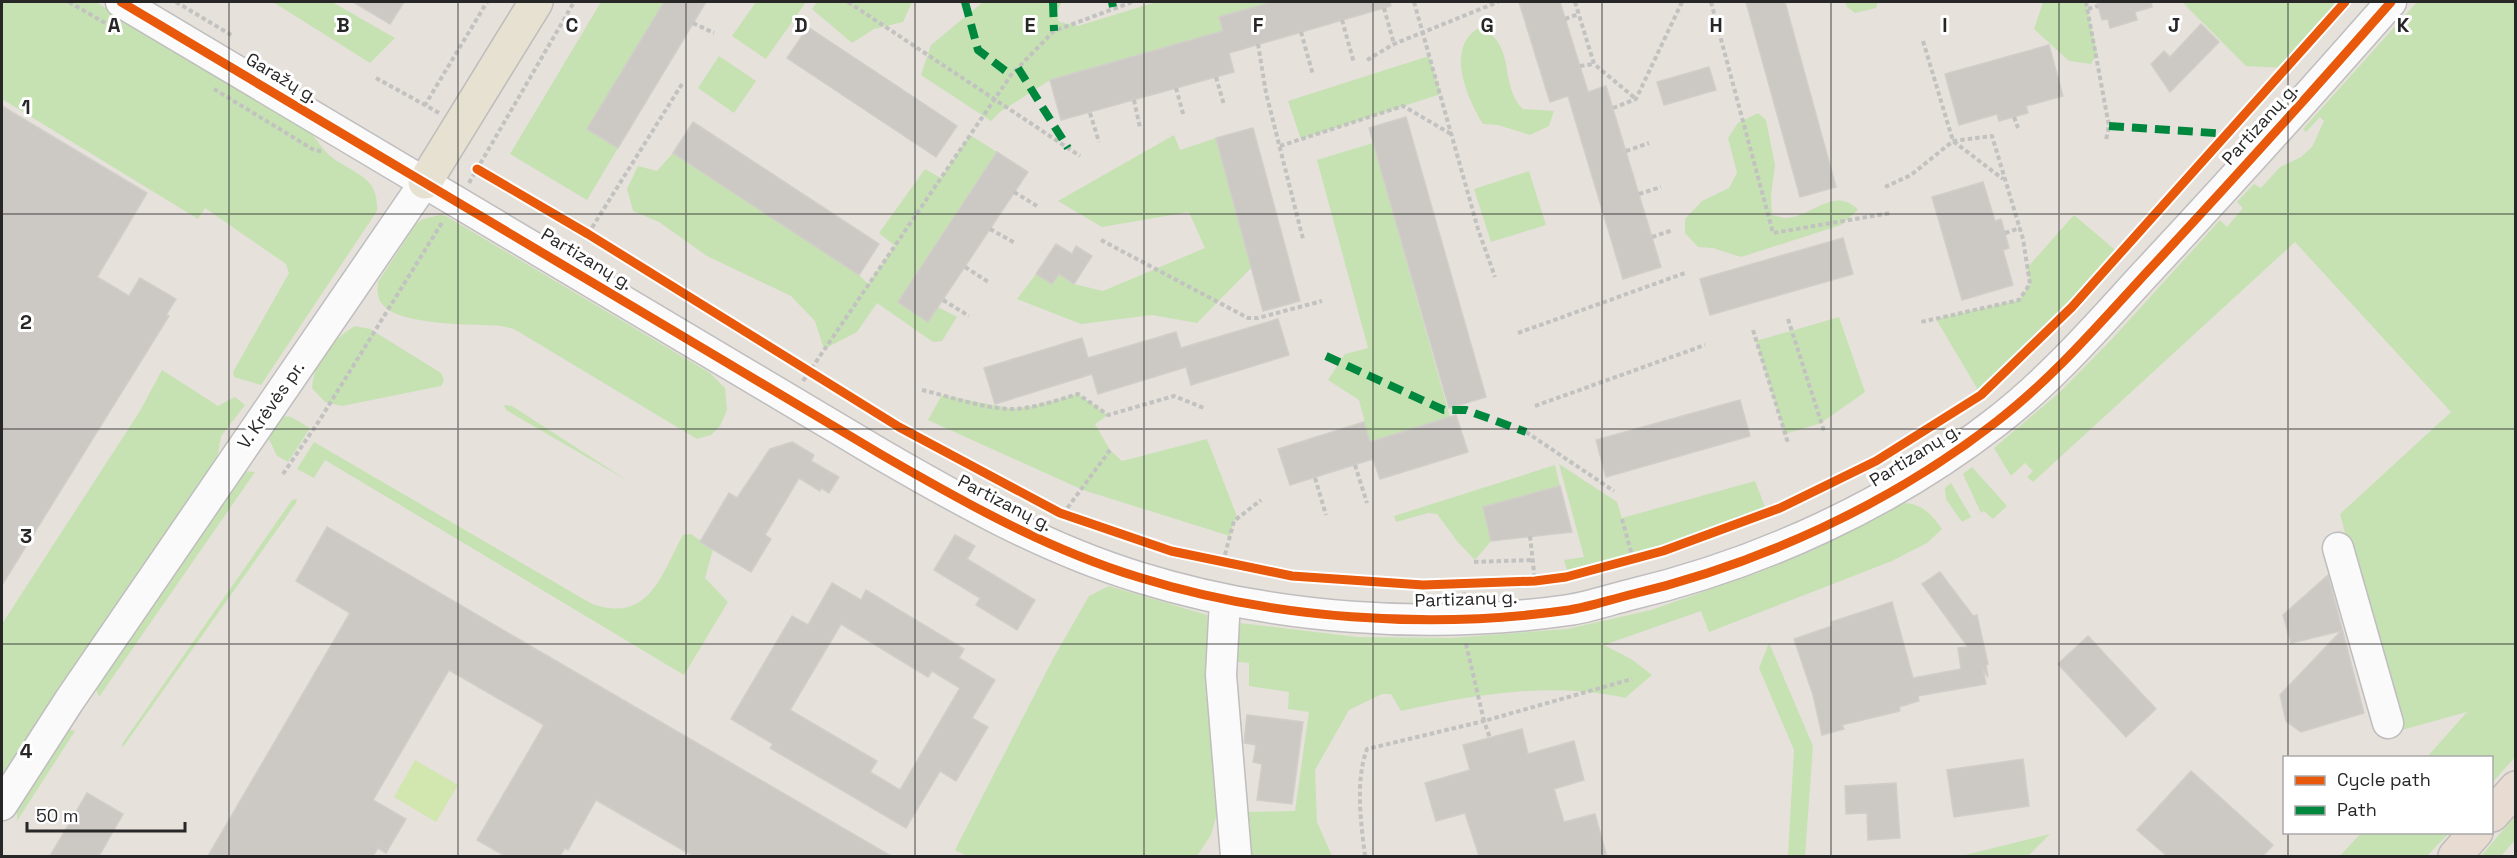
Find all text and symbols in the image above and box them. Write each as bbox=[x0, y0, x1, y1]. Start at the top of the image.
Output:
text: A bbox=[108, 12, 121, 38]
text: B bbox=[336, 12, 350, 38]
text: C bbox=[566, 12, 579, 38]
text: D bbox=[794, 12, 808, 38]
text: E bbox=[1024, 12, 1036, 38]
text: F bbox=[1253, 12, 1264, 38]
text: G bbox=[1480, 12, 1494, 38]
text: H bbox=[1709, 12, 1723, 38]
text: I bbox=[1942, 12, 1948, 38]
text: J bbox=[2168, 12, 2180, 38]
text: K bbox=[2397, 12, 2410, 38]
street label: Garažų g. bbox=[242, 47, 323, 108]
street label: Partizanų g. bbox=[2217, 78, 2303, 170]
text: 1 bbox=[21, 94, 31, 120]
street label: Partizanų g. bbox=[537, 222, 637, 295]
text: 2 bbox=[20, 309, 32, 335]
street label: V. Krėvės pr. bbox=[232, 356, 309, 453]
street label: Partizanų g. bbox=[1865, 418, 1964, 492]
street label: Partizanų g. bbox=[954, 469, 1056, 536]
text: 3 bbox=[20, 523, 32, 549]
street label: Partizanų g. bbox=[1414, 585, 1518, 612]
text: 4 bbox=[20, 738, 33, 764]
legend bbox=[2283, 756, 2493, 834]
text: Cycle path bbox=[2337, 768, 2431, 791]
scale bar bbox=[27, 795, 184, 833]
text: Path bbox=[2337, 798, 2377, 821]
text: 50 m bbox=[36, 804, 78, 827]

